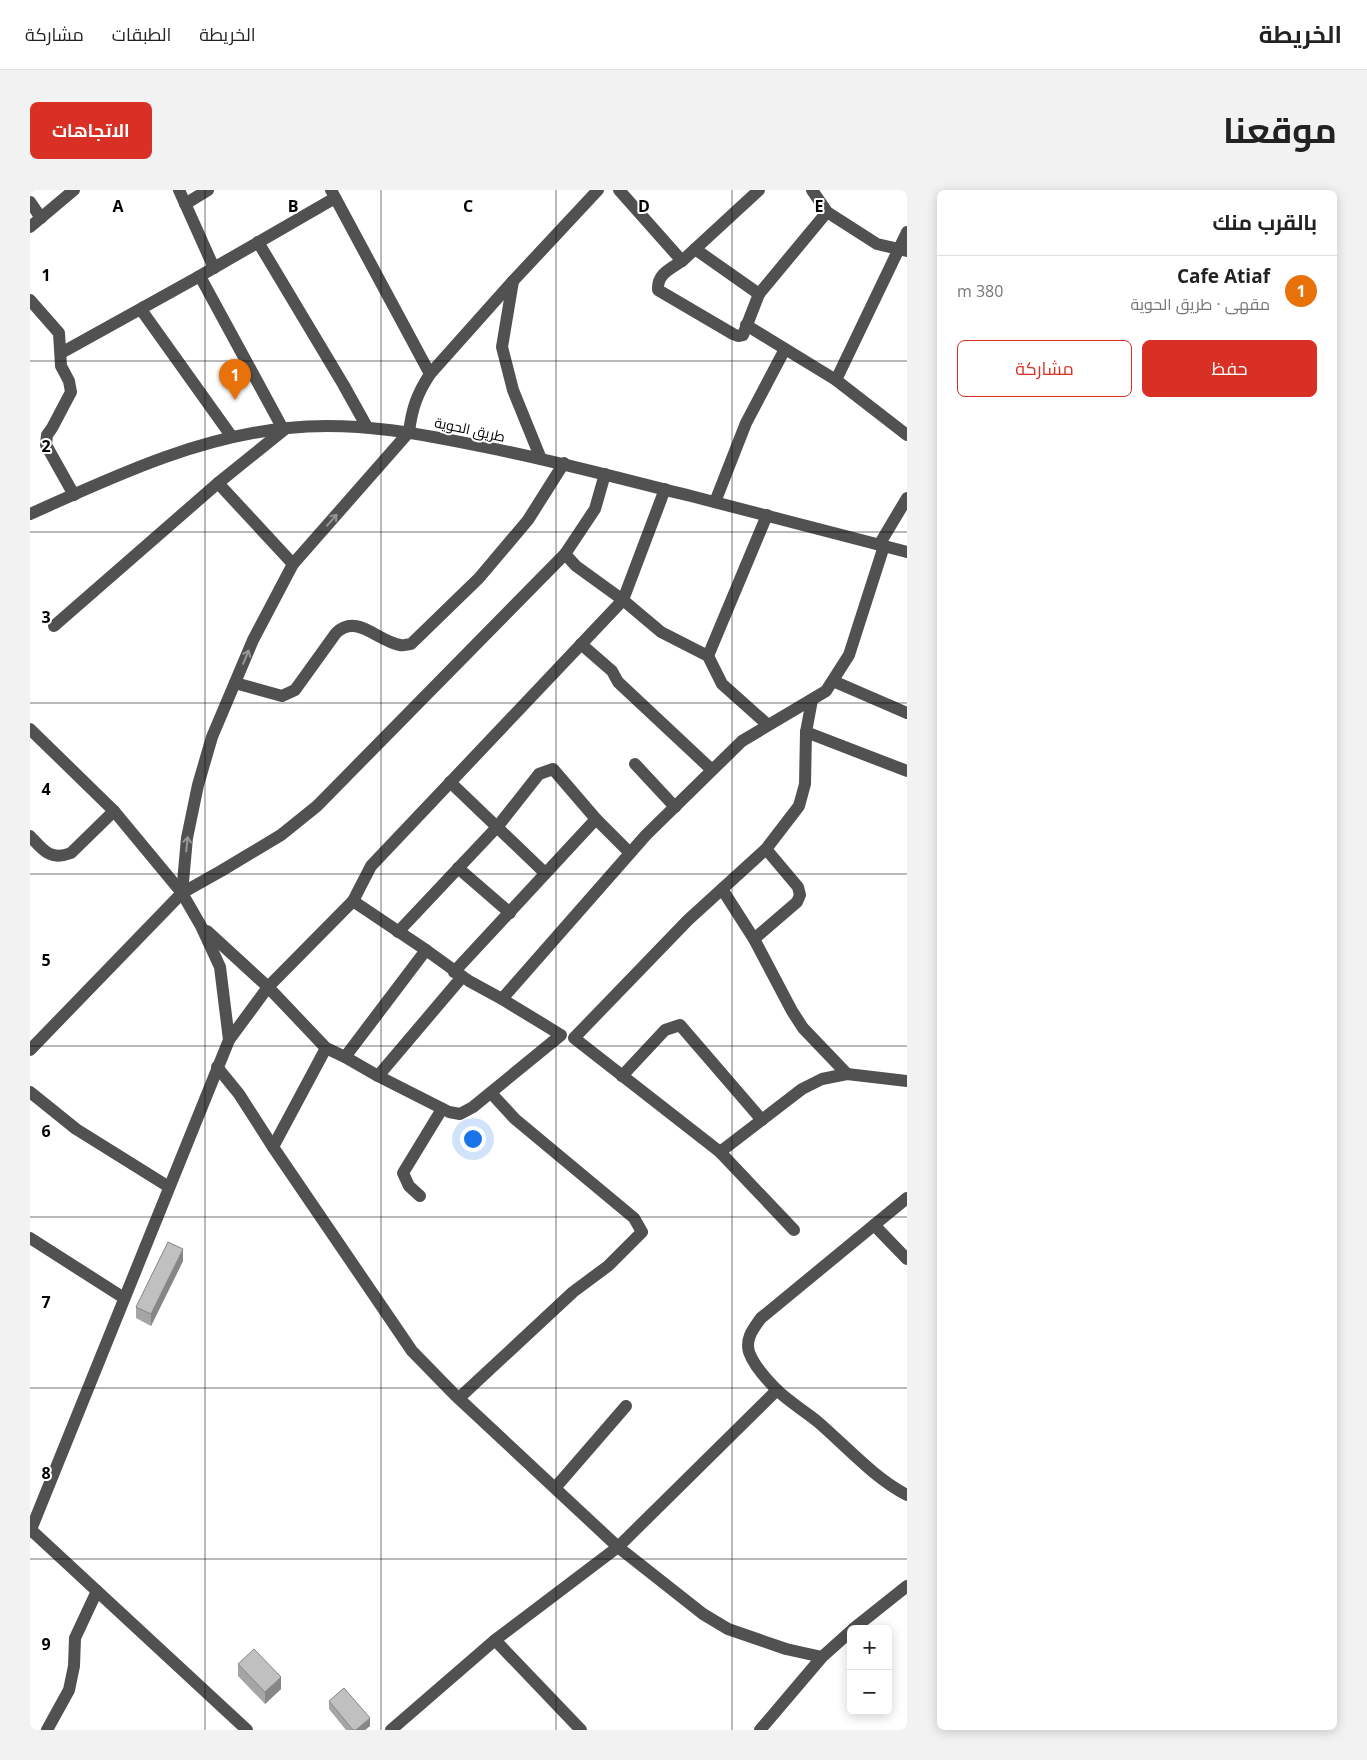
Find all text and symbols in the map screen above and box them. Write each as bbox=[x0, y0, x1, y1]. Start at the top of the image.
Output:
text: الخريطة bbox=[1259, 17, 1342, 50]
text: مشاركة bbox=[25, 22, 84, 46]
text: الطبقات bbox=[112, 22, 171, 46]
text: الخريطة bbox=[199, 22, 256, 46]
button: الاتجاهات bbox=[30, 102, 152, 159]
text: موقعنا bbox=[1223, 106, 1337, 153]
text: A bbox=[112, 195, 124, 217]
text: B bbox=[288, 195, 298, 217]
text: C bbox=[463, 195, 473, 217]
text: D bbox=[638, 195, 650, 217]
text: E bbox=[815, 195, 824, 217]
text: بالقرب منك bbox=[1212, 208, 1317, 236]
text: Cafe Atiaf bbox=[1177, 263, 1270, 289]
text: 1 bbox=[41, 264, 51, 286]
text: 380 m bbox=[957, 280, 1003, 302]
text: 1 bbox=[1296, 280, 1306, 302]
text: مقهى · طريق الحوية bbox=[1130, 293, 1270, 315]
button: مشاركة bbox=[957, 340, 1132, 397]
button: حفظ bbox=[1142, 340, 1317, 397]
pin: 1 bbox=[219, 359, 251, 400]
street label: طريق الحوية bbox=[433, 412, 507, 446]
text: 2 bbox=[41, 435, 51, 457]
one-way arrow bbox=[326, 514, 337, 527]
text: 3 bbox=[41, 606, 51, 628]
one-way arrow bbox=[242, 649, 251, 664]
text: 4 bbox=[41, 778, 51, 800]
one-way arrow bbox=[182, 836, 192, 852]
text: 5 bbox=[41, 949, 51, 971]
text: 6 bbox=[41, 1120, 51, 1142]
your location bbox=[460, 1126, 486, 1152]
text: 7 bbox=[41, 1291, 51, 1313]
text: 8 bbox=[41, 1462, 51, 1484]
map controls bbox=[847, 1625, 892, 1715]
button: + bbox=[847, 1625, 892, 1670]
text: 9 bbox=[41, 1633, 51, 1655]
button: − bbox=[847, 1670, 892, 1715]

